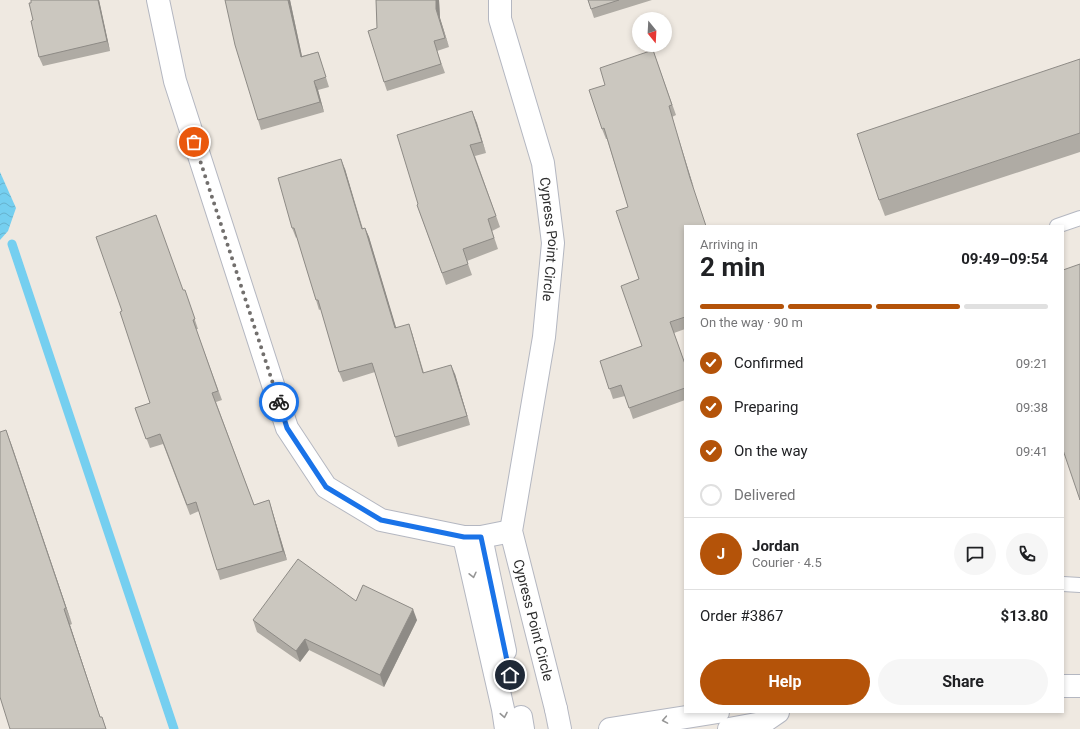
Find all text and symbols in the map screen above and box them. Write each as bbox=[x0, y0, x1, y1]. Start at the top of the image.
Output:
north arrow bbox=[632, 12, 672, 52]
map controls bbox=[632, 12, 672, 52]
pin bbox=[177, 125, 211, 159]
icon: bag bbox=[183, 131, 205, 153]
street label: Cypress Point Circle bbox=[537, 176, 561, 302]
text: Arriving in bbox=[700, 237, 758, 252]
text: 09:49–09:54 bbox=[961, 250, 1048, 268]
text: 2 min bbox=[700, 252, 765, 282]
text: On the way · 90 m bbox=[700, 315, 803, 330]
icon: check bbox=[700, 352, 722, 374]
text: Confirmed bbox=[734, 354, 804, 372]
text: 09:21 bbox=[1016, 356, 1048, 371]
courier bbox=[259, 382, 299, 422]
icon: bike bbox=[268, 391, 290, 413]
icon: check bbox=[700, 396, 722, 418]
text: Preparing bbox=[734, 398, 798, 416]
text: 09:38 bbox=[1016, 400, 1048, 415]
icon: check bbox=[700, 440, 722, 462]
text: On the way bbox=[734, 442, 808, 460]
text: 09:41 bbox=[1016, 444, 1048, 459]
text: Delivered bbox=[734, 486, 796, 504]
button: chat bbox=[954, 533, 996, 575]
button: phone bbox=[1006, 533, 1048, 575]
text: Jordan bbox=[752, 537, 799, 555]
text: J bbox=[717, 545, 725, 563]
text: Courier · 4.5 bbox=[752, 555, 822, 570]
street label: Cypress Point Circle bbox=[510, 558, 557, 683]
one-way arrow bbox=[468, 572, 476, 578]
text: Order #3867 bbox=[700, 607, 783, 625]
text: $13.80 bbox=[1001, 607, 1048, 625]
pin bbox=[493, 658, 527, 692]
button: Help bbox=[700, 659, 870, 705]
button: Share bbox=[878, 659, 1048, 705]
icon: home bbox=[499, 664, 521, 686]
one-way arrow bbox=[499, 712, 508, 718]
one-way arrow bbox=[662, 715, 668, 724]

